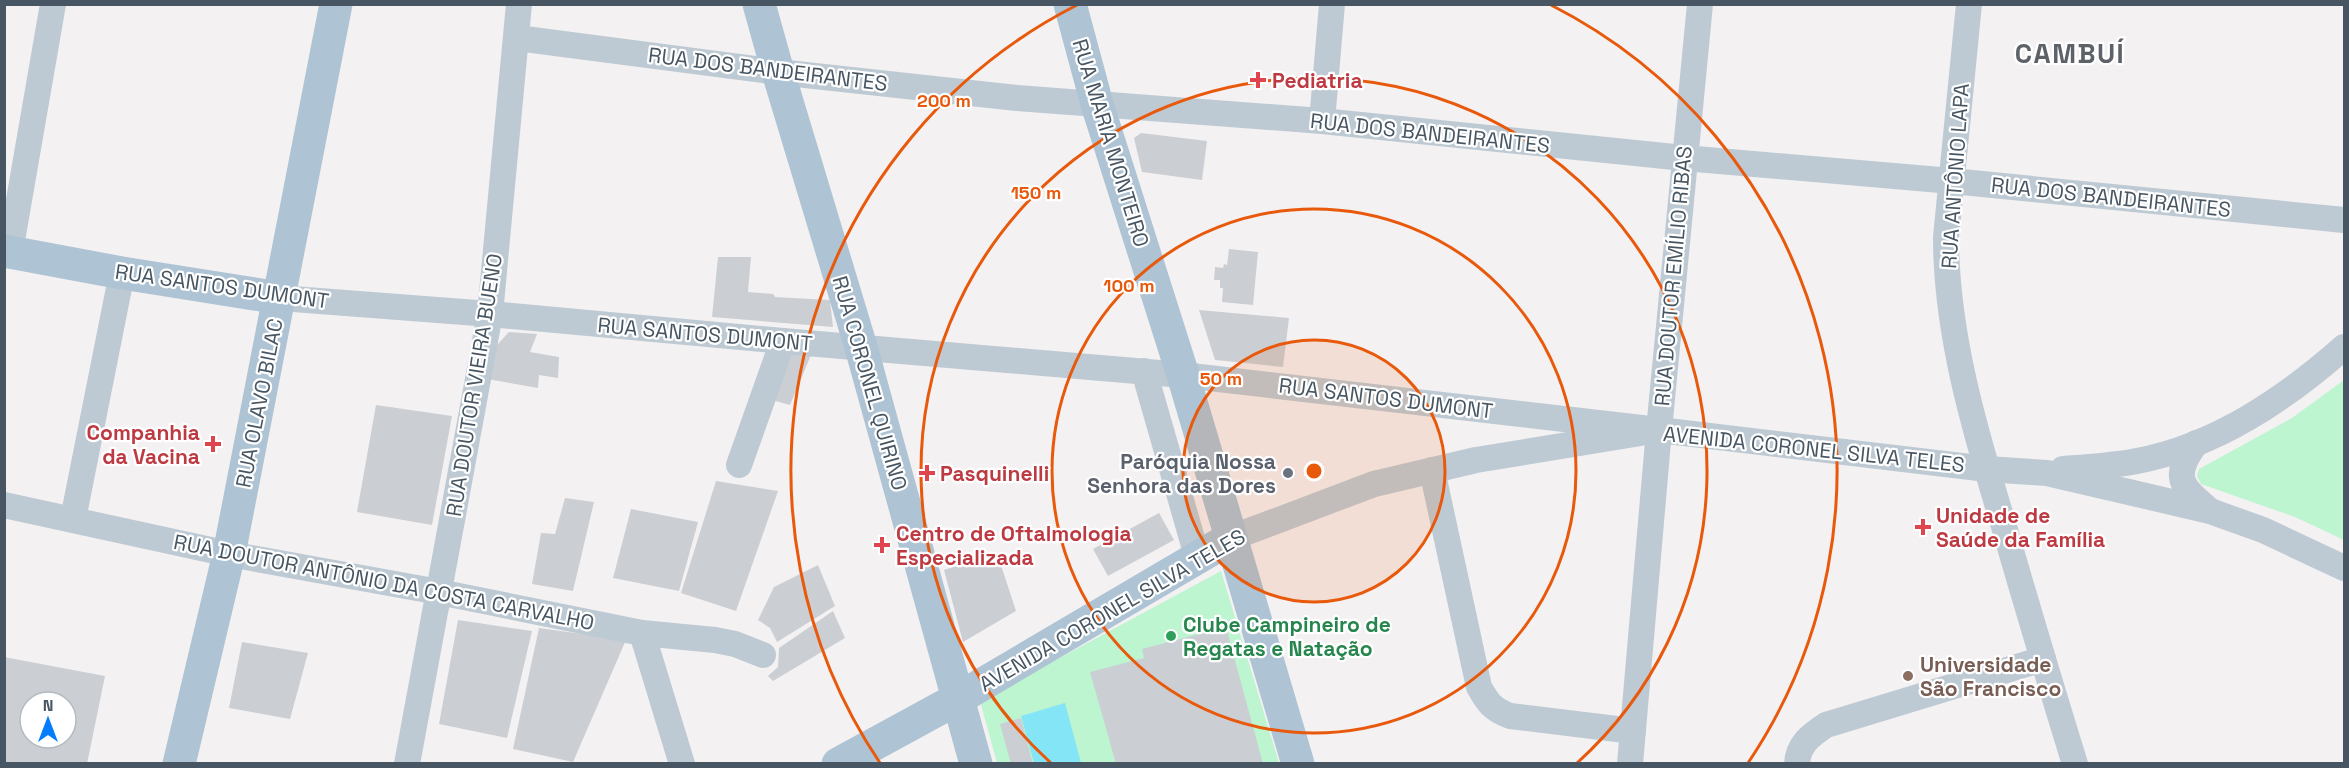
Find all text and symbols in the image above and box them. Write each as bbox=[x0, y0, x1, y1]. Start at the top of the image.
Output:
street label: RUA MARIA MONTEIRO bbox=[1066, 36, 1156, 250]
district label: CAMBUÍ bbox=[2015, 36, 2125, 71]
street label: RUA DOS BANDEIRANTES bbox=[647, 41, 889, 97]
place label: Pediatria bbox=[1272, 67, 1363, 94]
marker: Pediatria bbox=[1249, 71, 1267, 89]
street label: RUA ANTÔNIO LAPA bbox=[1935, 82, 1975, 270]
text: 200 m bbox=[917, 89, 971, 112]
street label: RUA DOS BANDEIRANTES bbox=[1309, 107, 1551, 159]
street label: RUA DOUTOR EMÍLIO RIBAS bbox=[1648, 145, 1698, 407]
street label: RUA DOS BANDEIRANTES bbox=[1990, 171, 2232, 223]
text: 150 m bbox=[1011, 181, 1061, 204]
street label: RUA DOUTOR VIEIRA BUENO bbox=[440, 252, 508, 518]
street label: RUA SANTOS DUMONT bbox=[113, 258, 331, 314]
street label: RUA CORONEL QUIRINO bbox=[826, 273, 914, 493]
text: 100 m bbox=[1103, 274, 1155, 297]
street label: RUA SANTOS DUMONT bbox=[596, 311, 814, 357]
street label: RUA OLAVO BILAC bbox=[229, 316, 289, 490]
text: 50 m bbox=[1200, 367, 1242, 390]
street label: RUA SANTOS DUMONT bbox=[1277, 371, 1495, 425]
place label: Companhia da Vacina bbox=[87, 419, 200, 470]
street label: AVENIDA CORONEL SILVA TELES bbox=[1662, 420, 1966, 478]
marker: Companhia da Vacina bbox=[204, 435, 222, 453]
place label: Paróquia Nossa Senhora das Dores bbox=[1087, 448, 1276, 499]
place label: Pasquinelli bbox=[940, 460, 1049, 487]
centre of rings bbox=[1304, 461, 1324, 481]
marker: Pasquinelli bbox=[918, 464, 936, 482]
marker: Paróquia Nossa Senhora das Dores bbox=[1281, 466, 1295, 480]
place label: Unidade de Saúde da Família bbox=[1936, 502, 2105, 553]
marker: Unidade de Saúde da Família bbox=[1914, 518, 1932, 536]
place label: Centro de Oftalmologia Especializada bbox=[896, 520, 1132, 571]
street label: AVENIDA CORONEL SILVA TELES bbox=[974, 523, 1250, 697]
street label: RUA DOUTOR ANTÔNIO DA COSTA CARVALHO bbox=[171, 528, 597, 636]
marker: Centro de Oftalmologia Especializada bbox=[873, 536, 891, 554]
place label: Clube Campineiro de Regatas e Natação bbox=[1183, 611, 1391, 662]
marker: Clube Campineiro de Regatas e Natação bbox=[1164, 629, 1178, 643]
place label: Universidade São Francisco bbox=[1920, 651, 2061, 702]
marker: Universidade São Francisco bbox=[1901, 669, 1915, 683]
north arrow bbox=[18, 690, 78, 750]
text: N bbox=[43, 695, 53, 716]

